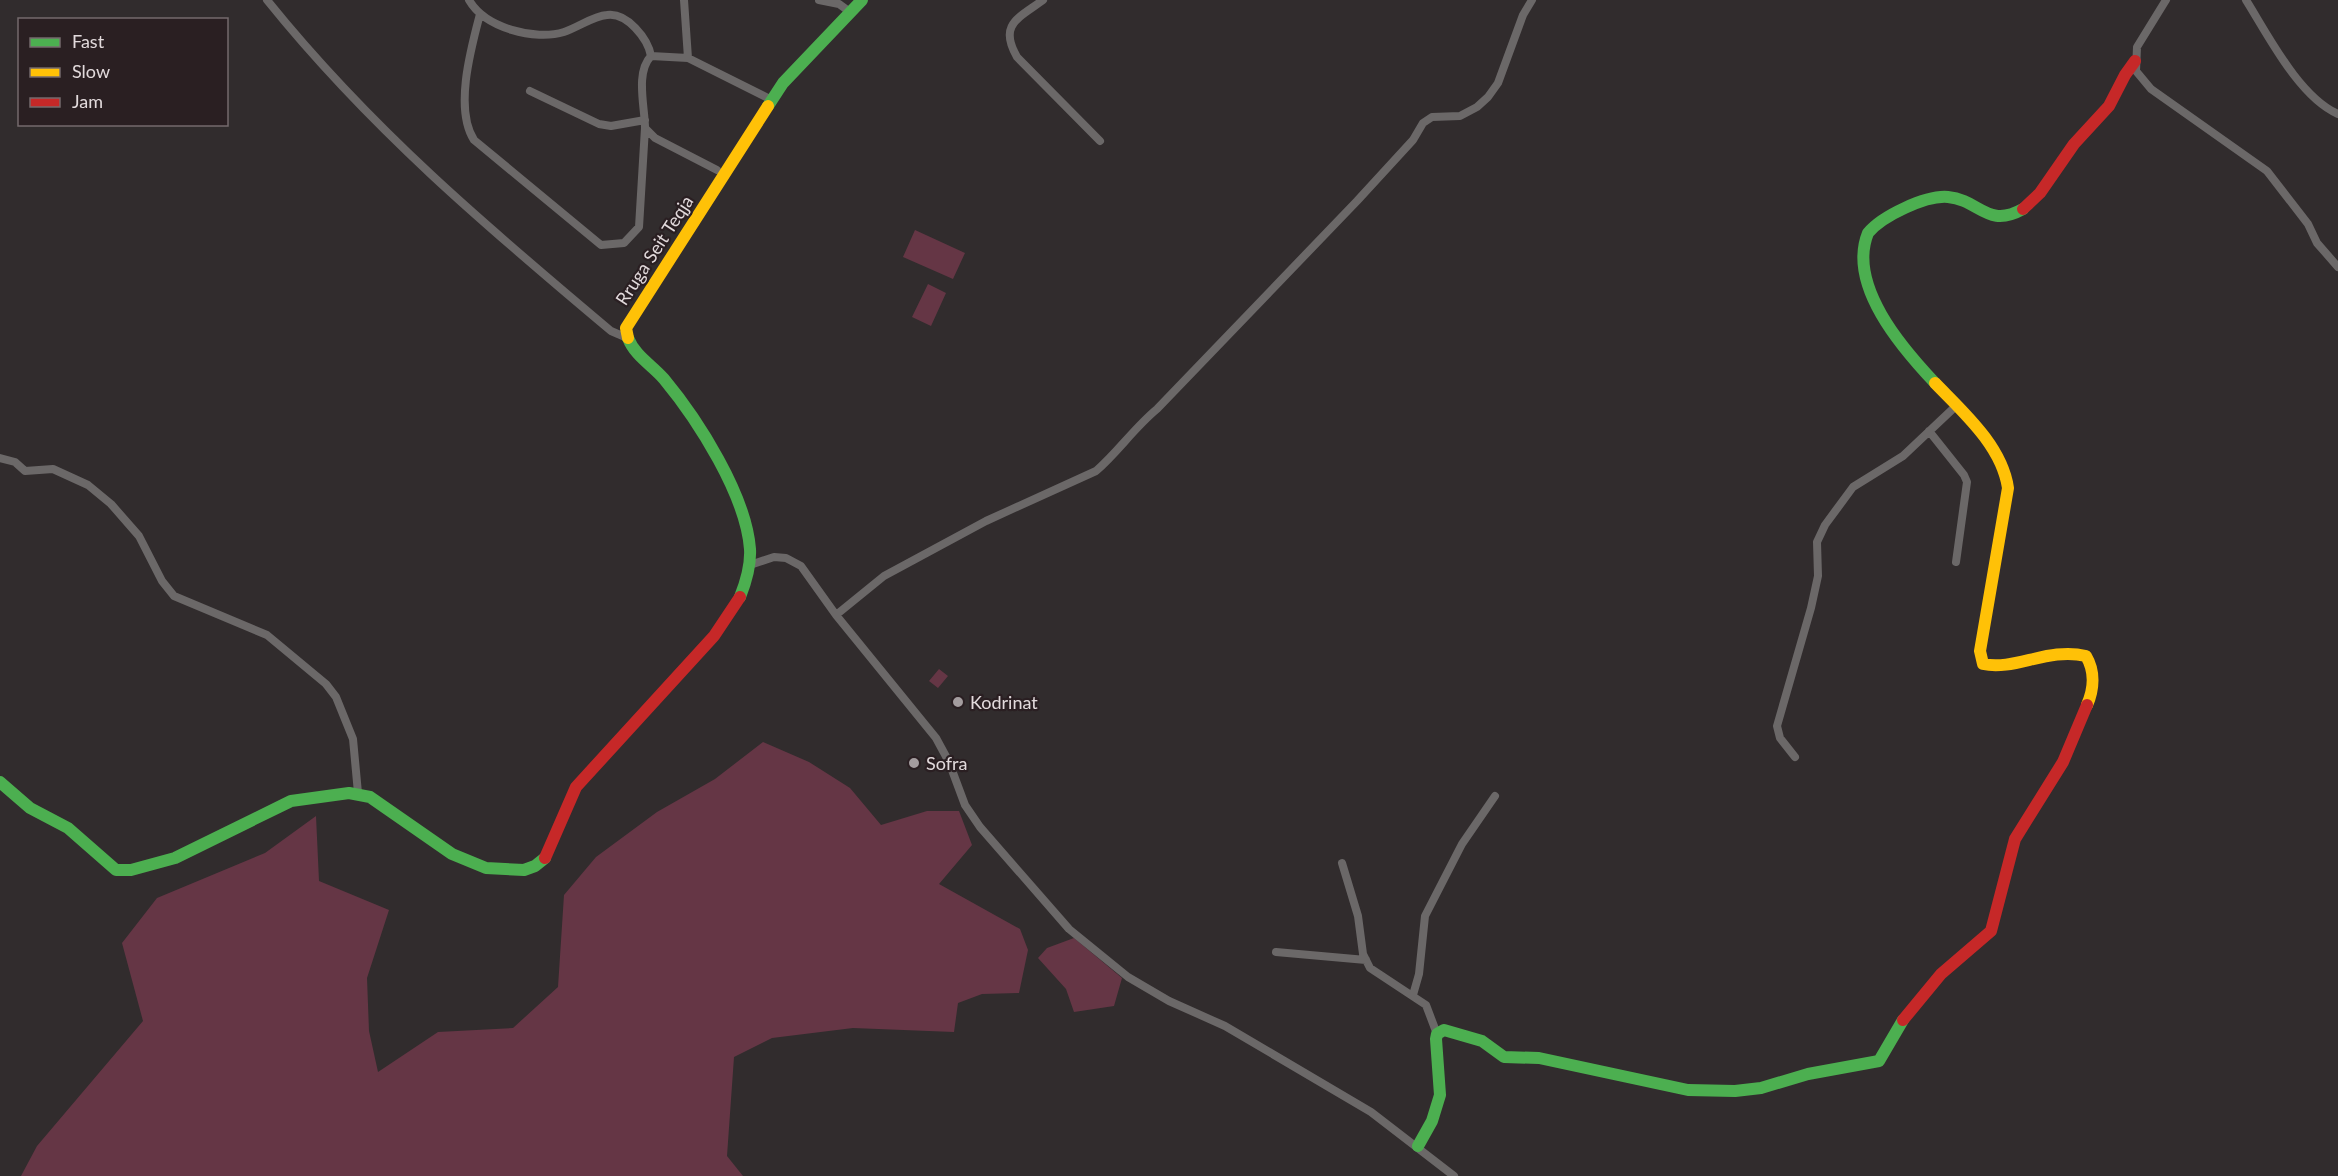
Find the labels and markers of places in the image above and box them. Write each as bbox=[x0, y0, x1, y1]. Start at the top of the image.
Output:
place label: Kodrinat bbox=[970, 691, 1038, 713]
marker: Kodrinat bbox=[951, 695, 965, 709]
place label: Sofra bbox=[926, 752, 967, 774]
marker: Sofra bbox=[907, 756, 921, 770]

